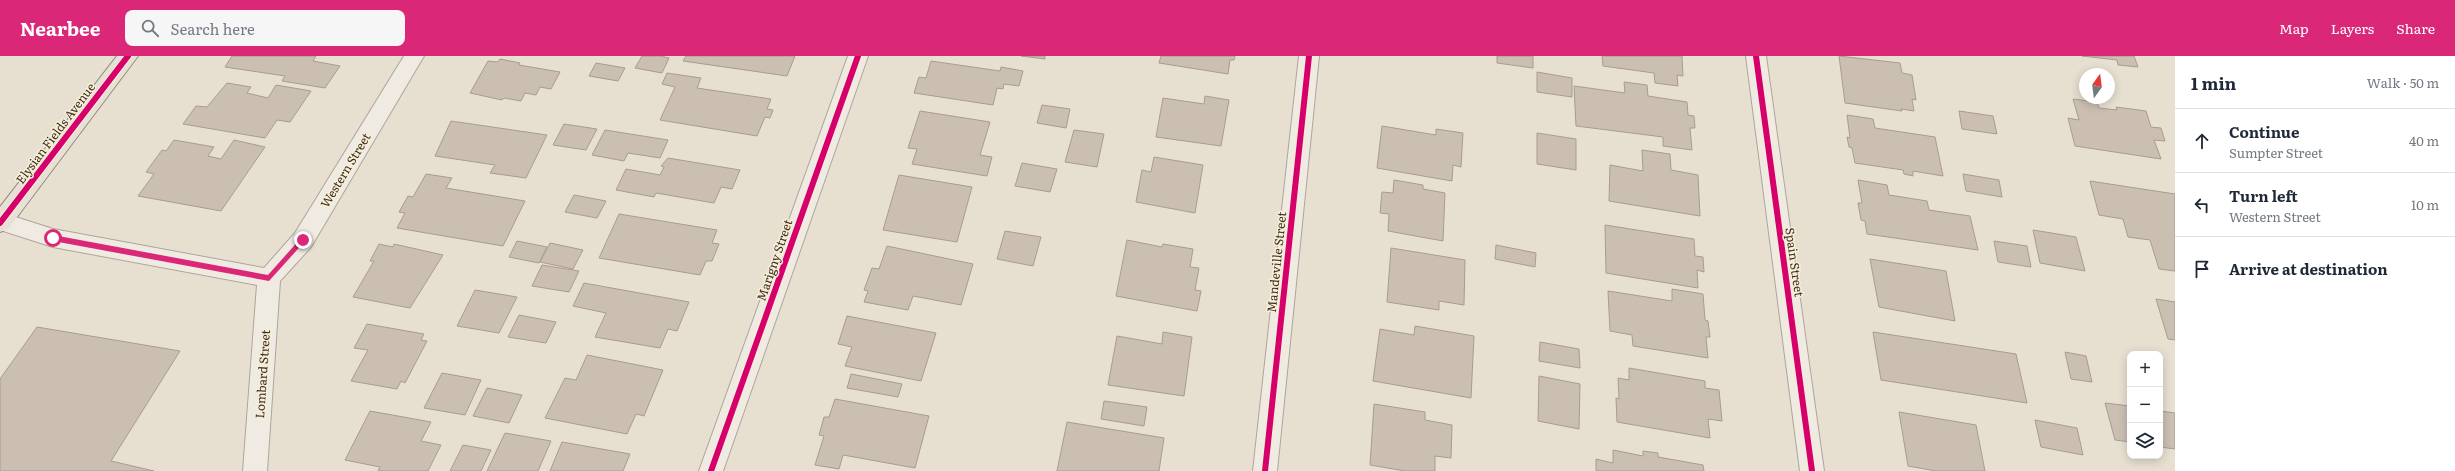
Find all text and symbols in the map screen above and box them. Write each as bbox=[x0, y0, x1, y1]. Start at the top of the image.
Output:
search box bbox=[125, 10, 405, 46]
text: Nearbee bbox=[20, 14, 101, 42]
icon: search bbox=[139, 17, 161, 39]
text: Search here bbox=[171, 17, 255, 40]
text: Map bbox=[2279, 18, 2309, 38]
text: Layers bbox=[2331, 18, 2374, 38]
text: Share bbox=[2396, 18, 2435, 38]
north arrow bbox=[2079, 68, 2115, 104]
text: 1 min bbox=[2191, 70, 2236, 95]
text: Walk · 50 m bbox=[2367, 73, 2439, 92]
street label: Elysian Fields Avenue bbox=[11, 79, 99, 187]
text: Continue bbox=[2229, 120, 2299, 143]
street label: Western Street bbox=[315, 129, 375, 211]
icon: ahead bbox=[2191, 130, 2213, 152]
text: 40 m bbox=[2409, 131, 2439, 150]
text: Sumpter Street bbox=[2229, 143, 2323, 162]
text: Turn left bbox=[2229, 184, 2298, 207]
icon: left bbox=[2191, 194, 2213, 216]
text: 10 m bbox=[2411, 195, 2439, 214]
text: Western Street bbox=[2229, 207, 2321, 226]
street label: Mandeville Street bbox=[1262, 211, 1290, 313]
street label: Marigny Street bbox=[752, 217, 796, 303]
street label: Spain Street bbox=[1781, 226, 1809, 298]
route start bbox=[44, 229, 62, 247]
route end bbox=[294, 231, 312, 249]
text: Arrive at destination bbox=[2229, 257, 2388, 280]
icon: arrive bbox=[2191, 258, 2213, 280]
street label: Lombard Street bbox=[250, 329, 274, 419]
map controls bbox=[2127, 351, 2163, 459]
button: + bbox=[2127, 351, 2163, 387]
button: − bbox=[2127, 387, 2163, 423]
button: layers bbox=[2127, 423, 2163, 459]

